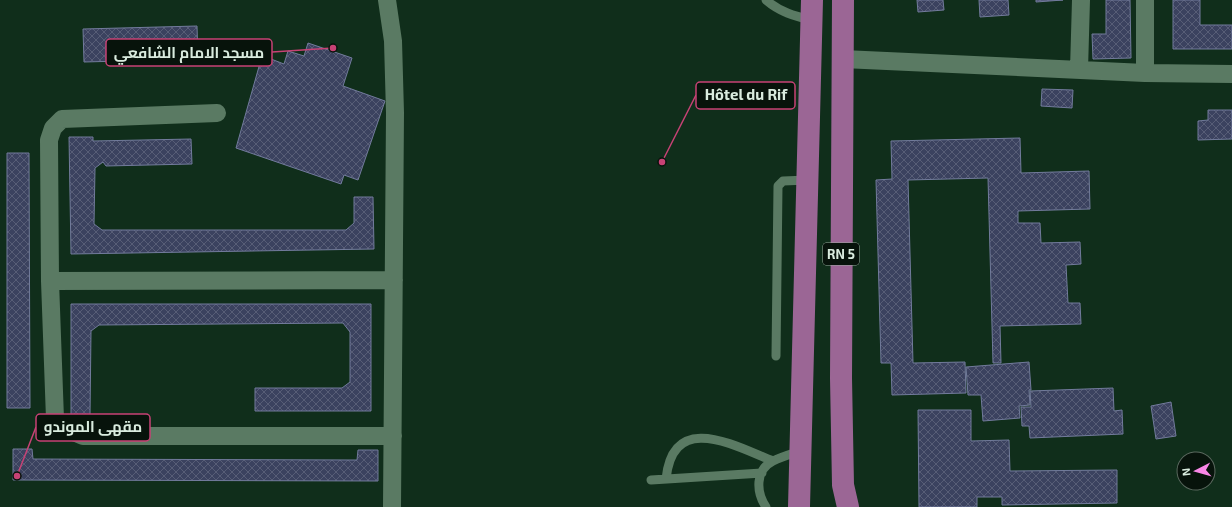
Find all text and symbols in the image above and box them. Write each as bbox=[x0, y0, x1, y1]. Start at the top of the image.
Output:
callout: مسجد الامام الشافعي bbox=[106, 39, 272, 66]
text: مسجد الامام الشافعي bbox=[114, 43, 264, 65]
callout: Hôtel du Rif bbox=[696, 82, 795, 109]
text: Hôtel du Rif bbox=[705, 85, 788, 103]
road number: RN 5 bbox=[823, 243, 859, 265]
callout: مقهى الموندو bbox=[36, 414, 150, 441]
text: مقهى الموندو bbox=[44, 417, 142, 436]
north arrow bbox=[1176, 451, 1216, 491]
text: N bbox=[1179, 467, 1192, 477]

